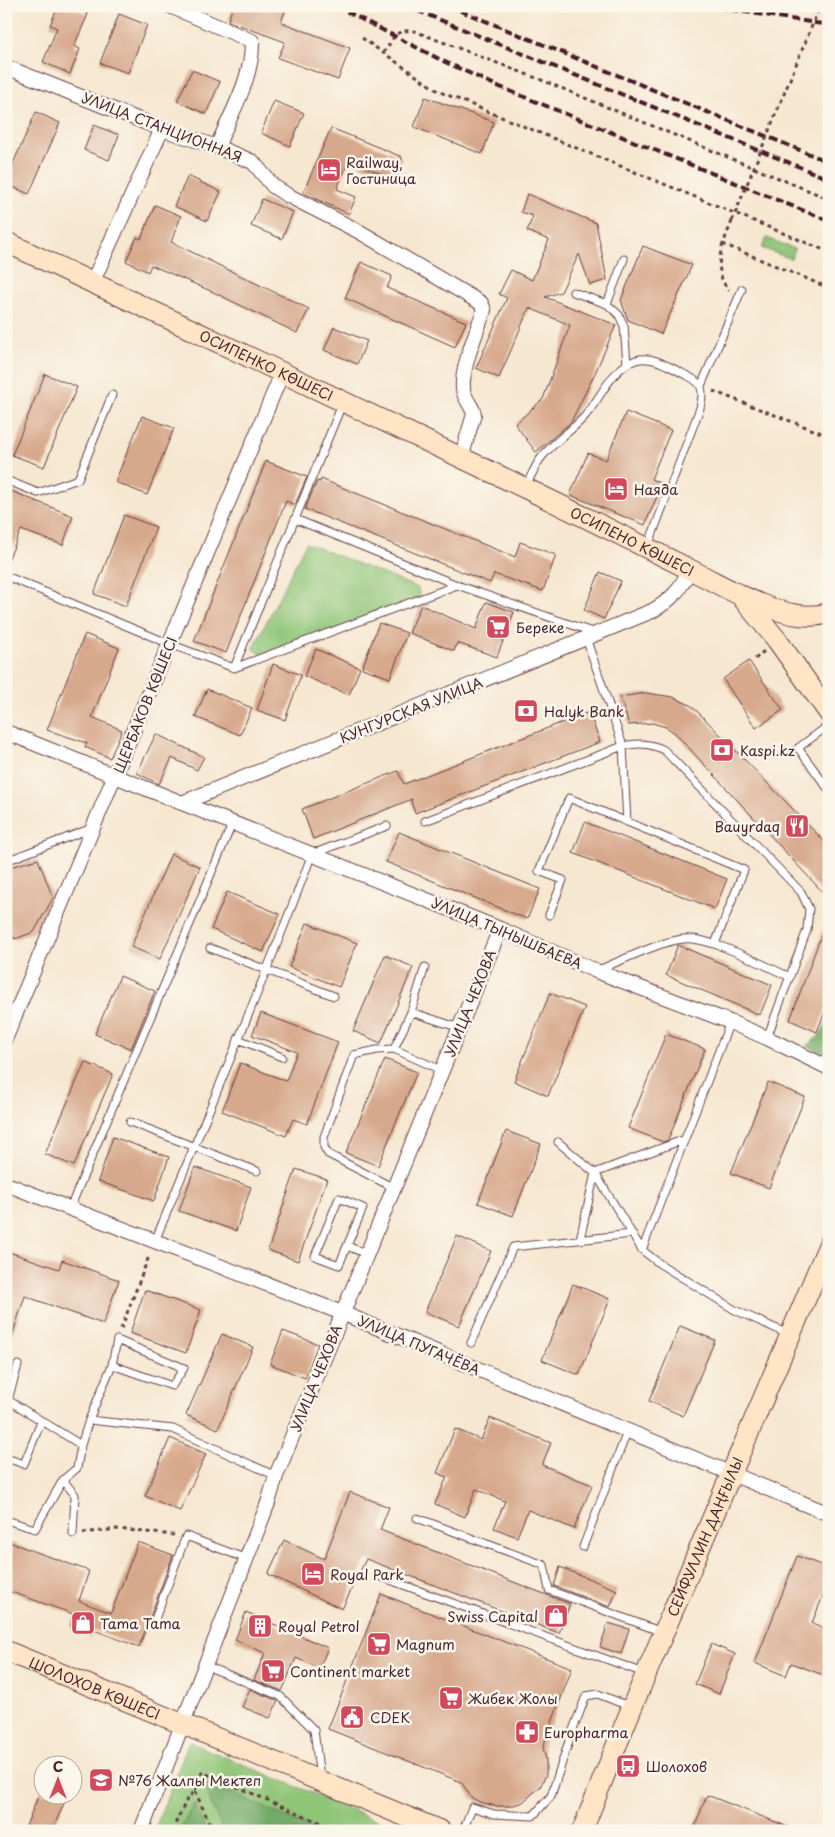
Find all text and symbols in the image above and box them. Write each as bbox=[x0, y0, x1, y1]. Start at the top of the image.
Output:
street label: УЛИЦА СТАНЦИОННАЯ bbox=[79, 87, 245, 167]
place label: Railway, Гостиница bbox=[346, 152, 416, 189]
hotel icon: Railway, Гостиница bbox=[316, 157, 342, 183]
street label: ОСИПЕНКО КӨШЕСІ bbox=[196, 324, 337, 406]
hotel icon: Наяда bbox=[603, 476, 629, 502]
place label: Наяда bbox=[634, 479, 678, 500]
street label: ОСИПЕНО КӨШЕСІ bbox=[567, 501, 698, 580]
supermarket icon: Береке bbox=[485, 614, 511, 640]
place label: Береке bbox=[516, 617, 565, 638]
street label: ЩЕРБАКОВ КӨШЕСІ bbox=[108, 634, 182, 776]
street label: КУНГУРСКАЯ УЛИЦА bbox=[336, 672, 486, 748]
bank icon: Halyk Bank bbox=[513, 698, 539, 724]
place label: Halyk Bank bbox=[544, 701, 625, 722]
bank icon: Kaspi.kz bbox=[709, 737, 735, 763]
place label: Kaspi.kz bbox=[740, 740, 795, 761]
restaurant icon: Bauyrdaq bbox=[784, 813, 810, 839]
place label: Bauyrdaq bbox=[714, 816, 780, 837]
street label: УЛИЦА ТЫНЫШБАЕВА bbox=[429, 892, 585, 974]
street label: УЛИЦА ЧЕХОВА bbox=[439, 946, 501, 1060]
street label: УЛИЦА ПУГАЧЁВА bbox=[355, 1310, 483, 1380]
street label: УЛИЦА ЧЕХОВА bbox=[285, 1321, 347, 1435]
street label: СЕЙФУЛЛИН ДАҢҒЫЛЫ bbox=[661, 1453, 748, 1620]
hotel icon: Royal Park bbox=[300, 1561, 326, 1587]
place label: Royal Park bbox=[330, 1564, 405, 1585]
shop icon: Swiss Capital bbox=[543, 1603, 569, 1629]
place label: Swiss Capital bbox=[447, 1606, 538, 1627]
shop icon: Tama Tama bbox=[70, 1610, 96, 1636]
place label: Tama Tama bbox=[100, 1613, 181, 1634]
building icon: Royal Petrol bbox=[247, 1613, 273, 1639]
place label: Royal Petrol bbox=[278, 1616, 360, 1637]
supermarket icon: Magnum bbox=[366, 1631, 392, 1657]
place label: Magnum bbox=[396, 1634, 455, 1655]
street label: ШОЛОХОВ КӨШЕСІ bbox=[26, 1651, 163, 1724]
supermarket icon: Continent market bbox=[260, 1658, 286, 1684]
place label: Continent market bbox=[290, 1661, 410, 1682]
supermarket icon: Жибек Жолы bbox=[438, 1685, 464, 1711]
place label: Жибек Жолы bbox=[468, 1688, 558, 1709]
public building icon: CDEK bbox=[339, 1704, 365, 1730]
place label: CDEK bbox=[370, 1707, 410, 1728]
pharmacy icon: Europharma bbox=[514, 1719, 540, 1745]
place label: Europharma bbox=[544, 1722, 628, 1743]
bus stop icon: Шолохов bbox=[615, 1753, 641, 1779]
north arrow bbox=[32, 1754, 82, 1804]
text: С bbox=[53, 1756, 63, 1777]
place label: Шолохов bbox=[646, 1756, 707, 1777]
school or university icon: №76 Жалпы Мектеп bbox=[88, 1767, 114, 1793]
place label: №76 Жалпы Мектеп bbox=[118, 1770, 261, 1791]

